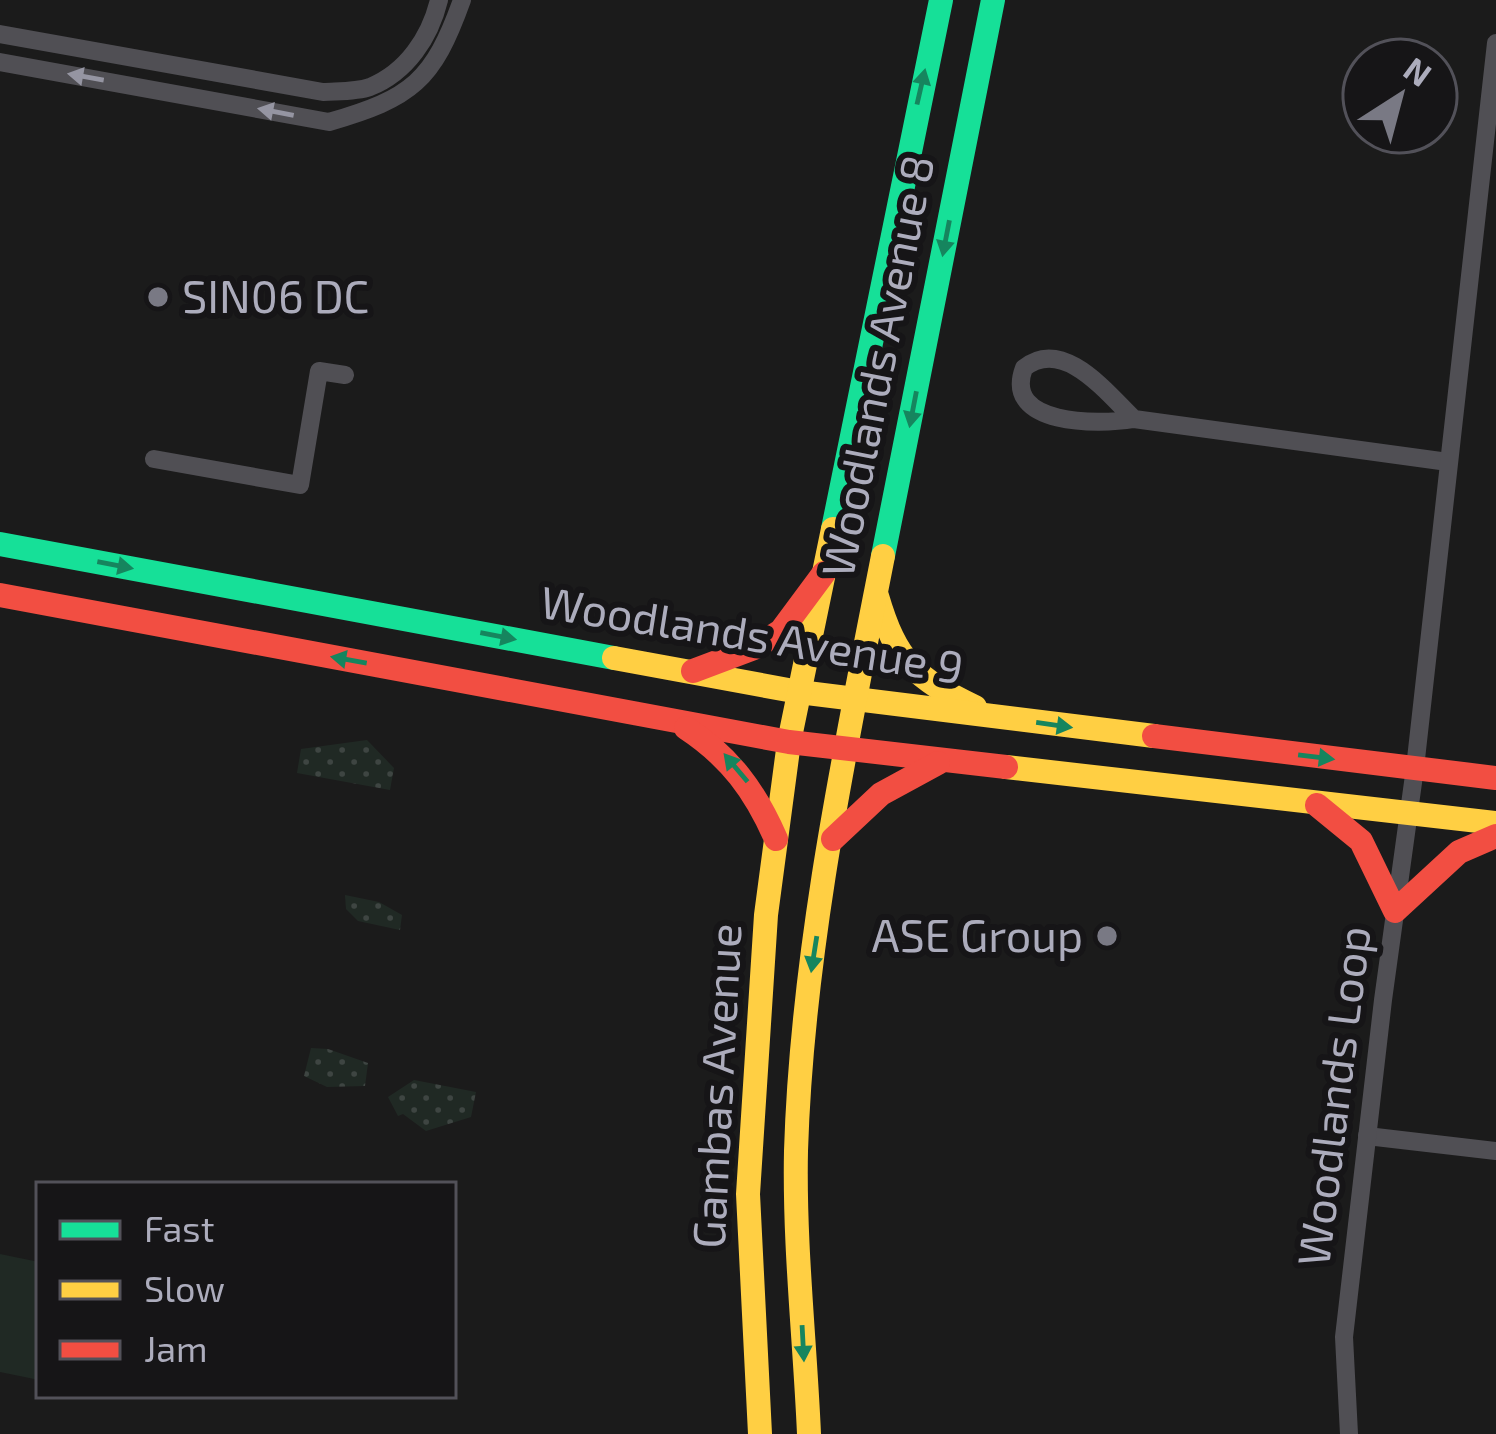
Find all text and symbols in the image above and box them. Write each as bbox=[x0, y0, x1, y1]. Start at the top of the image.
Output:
north arrow bbox=[1340, 36, 1460, 156]
text: N bbox=[1397, 48, 1440, 94]
one-way arrow bbox=[67, 68, 105, 86]
one-way arrow bbox=[913, 68, 932, 106]
one-way arrow bbox=[257, 102, 295, 121]
street label: Woodlands Avenue 8 bbox=[809, 150, 943, 581]
one-way arrow bbox=[936, 220, 955, 258]
place label: SIN06 DC bbox=[182, 268, 369, 322]
marker: SIN06 DC bbox=[145, 284, 171, 310]
one-way arrow bbox=[903, 391, 922, 429]
one-way arrow bbox=[97, 556, 134, 575]
street label: Woodlands Avenue 9 bbox=[537, 573, 967, 693]
one-way arrow bbox=[480, 627, 518, 646]
one-way arrow bbox=[329, 650, 367, 669]
one-way arrow bbox=[1036, 716, 1073, 735]
one-way arrow bbox=[1298, 747, 1335, 766]
one-way arrow bbox=[724, 753, 749, 784]
place label: ASE Group bbox=[871, 907, 1083, 961]
street label: Gambas Avenue bbox=[680, 922, 750, 1250]
marker: ASE Group bbox=[1094, 923, 1120, 949]
street label: Woodlands Loop bbox=[1284, 923, 1380, 1269]
one-way arrow bbox=[805, 936, 823, 974]
legend bbox=[36, 1182, 456, 1398]
text: Fast bbox=[144, 1206, 214, 1249]
text: Slow bbox=[144, 1266, 225, 1309]
one-way arrow bbox=[794, 1325, 813, 1362]
text: Jam bbox=[144, 1326, 208, 1369]

